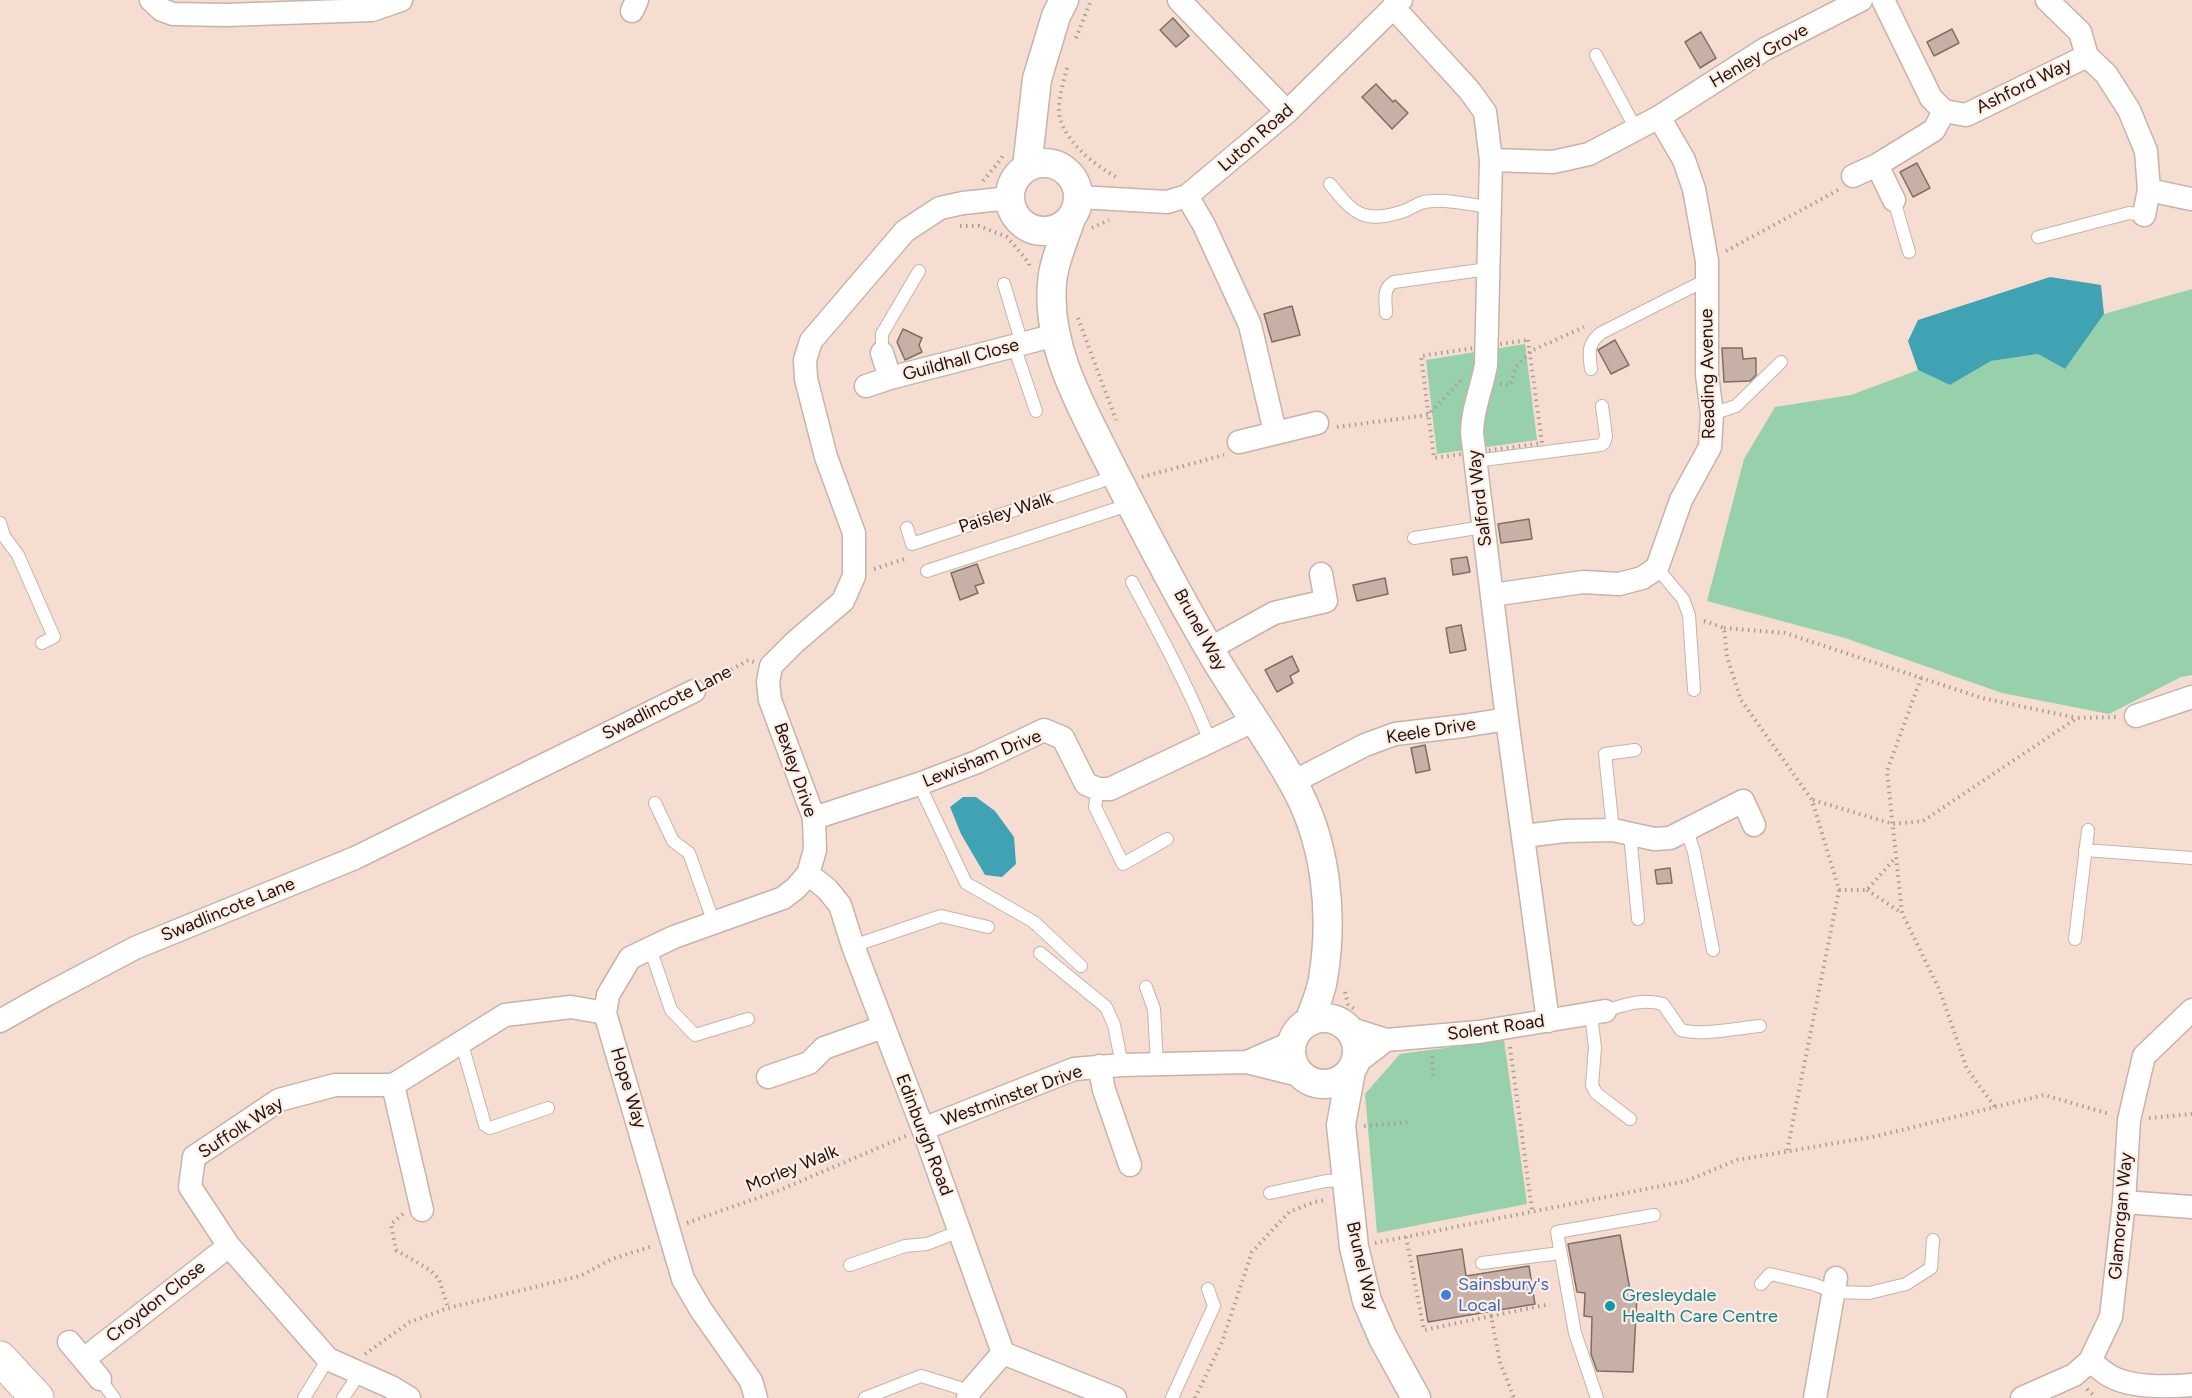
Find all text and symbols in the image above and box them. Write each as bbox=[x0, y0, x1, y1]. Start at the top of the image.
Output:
street label: Henley Grove bbox=[1706, 19, 1812, 93]
street label: Ashford Way bbox=[1973, 54, 2075, 118]
street label: Luton Road bbox=[1214, 99, 1298, 177]
street label: Reading Avenue bbox=[1696, 308, 1720, 440]
street label: Guildhall Close bbox=[900, 334, 1022, 386]
street label: Salford Way bbox=[1463, 448, 1497, 548]
street label: Paisley Walk bbox=[956, 488, 1056, 538]
street label: Brunel Way bbox=[1169, 585, 1231, 675]
street label: Swadlincote Lane bbox=[599, 661, 735, 745]
street label: Keele Drive bbox=[1385, 713, 1477, 749]
street label: Bexley Drive bbox=[769, 720, 821, 820]
street label: Lewisham Drive bbox=[919, 725, 1045, 793]
street label: Swadlincote Lane bbox=[158, 873, 298, 947]
street label: Solent Road bbox=[1446, 1010, 1546, 1046]
street label: Hope Way bbox=[605, 1045, 651, 1131]
street label: Westminster Drive bbox=[939, 1061, 1085, 1131]
street label: Edinburgh Road bbox=[891, 1071, 957, 1199]
street label: Suffolk Way bbox=[194, 1093, 288, 1163]
street label: Morley Walk bbox=[743, 1141, 841, 1197]
street label: Glamorgan Way bbox=[2105, 1151, 2137, 1281]
street label: Brunel Way bbox=[1341, 1219, 1383, 1313]
street label: Croydon Close bbox=[102, 1257, 210, 1347]
place label: Sainsbury's Local bbox=[1458, 1274, 1549, 1316]
place label: Gresleydale Health Care Centre bbox=[1622, 1285, 1778, 1328]
marker: Sainsbury's Local bbox=[1439, 1288, 1453, 1302]
marker: Gresleydale Health Care Centre bbox=[1603, 1299, 1617, 1313]

